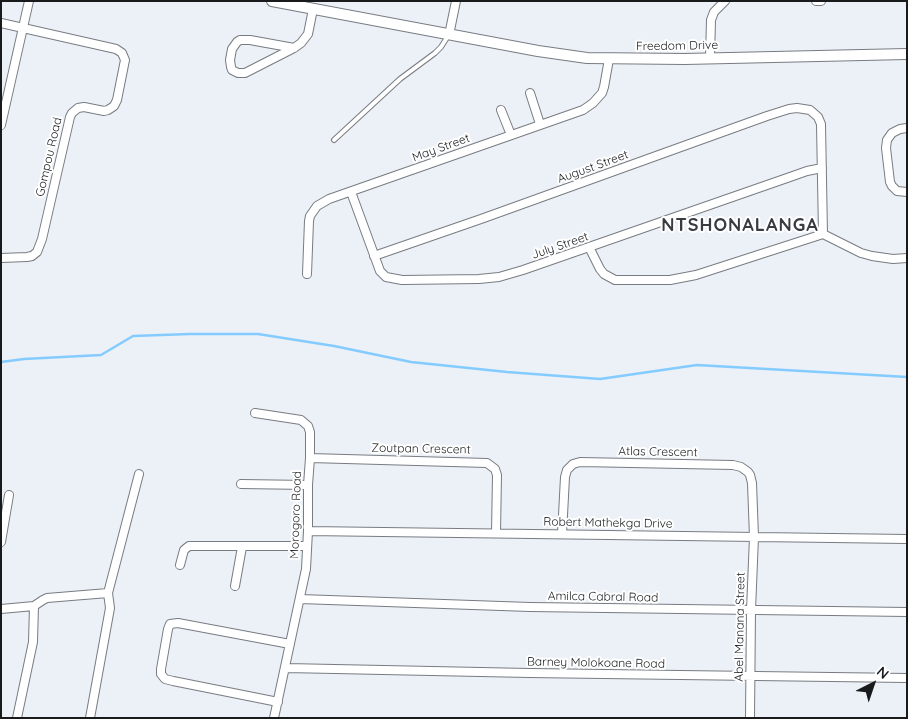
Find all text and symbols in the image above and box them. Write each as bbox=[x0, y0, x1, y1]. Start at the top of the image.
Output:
street label: Freedom Drive bbox=[636, 38, 718, 54]
street label: Gompou Road bbox=[33, 116, 65, 198]
street label: May Street bbox=[410, 131, 472, 165]
street label: August Street bbox=[556, 148, 630, 186]
district label: NTSHONALANGA bbox=[660, 215, 820, 237]
street label: July Street bbox=[530, 230, 590, 262]
street label: Zoutpan Crescent bbox=[371, 441, 471, 457]
street label: Atlas Crescent bbox=[618, 444, 698, 460]
street label: Morogoro Road bbox=[287, 471, 305, 559]
street label: Robert Mathekga Drive bbox=[543, 515, 673, 531]
street label: Abel Manana Street bbox=[732, 572, 748, 682]
street label: Amilca Cabral Road bbox=[548, 589, 658, 605]
street label: Barney Molokoane Road bbox=[527, 655, 665, 671]
north arrow bbox=[848, 659, 898, 709]
text: N bbox=[873, 663, 893, 683]

